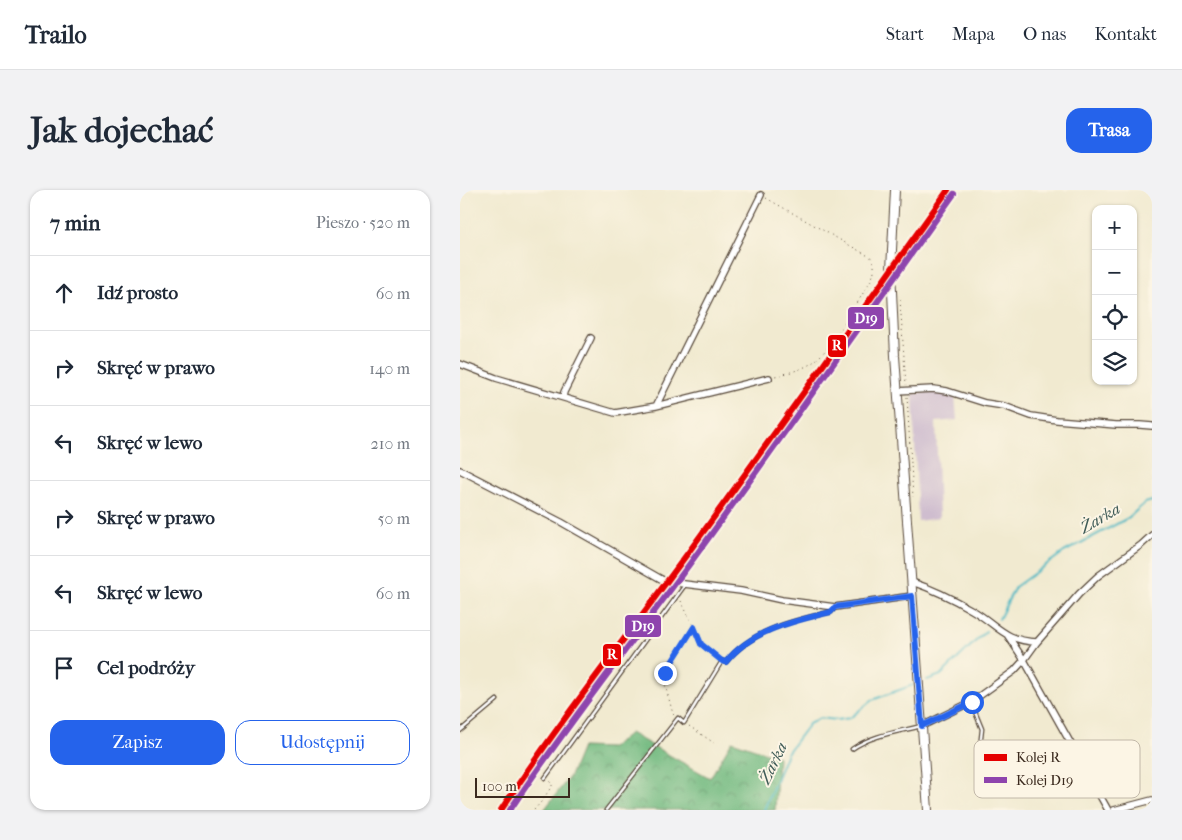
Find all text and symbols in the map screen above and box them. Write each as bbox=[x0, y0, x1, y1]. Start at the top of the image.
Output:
text: Trailo bbox=[25, 21, 87, 49]
text: Start bbox=[886, 24, 924, 45]
text: Mapa bbox=[952, 24, 995, 45]
text: O nas bbox=[1023, 24, 1066, 45]
text: Kontakt bbox=[1094, 24, 1157, 45]
button: Trasa bbox=[1066, 108, 1152, 153]
text: Jak dojechać bbox=[30, 110, 214, 151]
map controls bbox=[1092, 205, 1137, 385]
button: + bbox=[1092, 205, 1137, 250]
text: 7 min bbox=[50, 211, 101, 235]
text: Pieszo · 520 m bbox=[316, 213, 410, 232]
button: − bbox=[1092, 250, 1137, 295]
icon: ahead bbox=[50, 279, 78, 307]
text: Idź prosto bbox=[97, 282, 178, 304]
text: 60 m bbox=[376, 284, 410, 303]
button: locate bbox=[1092, 295, 1137, 340]
line badge: D19 bbox=[847, 306, 885, 330]
text: D19 bbox=[854, 310, 878, 327]
line badge: R bbox=[827, 334, 847, 358]
text: R bbox=[832, 337, 843, 354]
button: layers bbox=[1092, 340, 1137, 385]
icon: right bbox=[50, 354, 78, 382]
text: Skręć w prawo bbox=[97, 357, 215, 379]
text: 140 m bbox=[369, 359, 410, 378]
icon: left bbox=[50, 429, 78, 457]
text: Skręć w lewo bbox=[97, 432, 203, 454]
text: 210 m bbox=[371, 434, 410, 453]
water label: Żarka bbox=[1075, 498, 1124, 538]
icon: right bbox=[50, 504, 78, 532]
text: Skręć w prawo bbox=[97, 507, 215, 529]
text: 50 m bbox=[378, 509, 410, 528]
icon: left bbox=[50, 579, 78, 607]
text: Skręć w lewo bbox=[97, 582, 203, 604]
text: 60 m bbox=[376, 584, 410, 603]
line badge: D19 bbox=[624, 614, 662, 638]
text: D19 bbox=[631, 618, 655, 635]
line badge: R bbox=[602, 643, 622, 667]
text: R bbox=[607, 646, 618, 663]
icon: arrive bbox=[50, 654, 78, 682]
text: Cel podróży bbox=[97, 657, 195, 679]
route end bbox=[654, 662, 677, 685]
route start bbox=[961, 691, 984, 714]
button: Zapisz bbox=[50, 720, 225, 765]
button: Udostępnij bbox=[235, 720, 410, 765]
water label: Żarka bbox=[754, 739, 791, 788]
legend bbox=[974, 740, 1140, 798]
text: Kolej R bbox=[1016, 749, 1061, 766]
text: Kolej D19 bbox=[1016, 772, 1073, 789]
scale bar bbox=[475, 775, 570, 798]
text: 100 m bbox=[482, 778, 517, 795]

